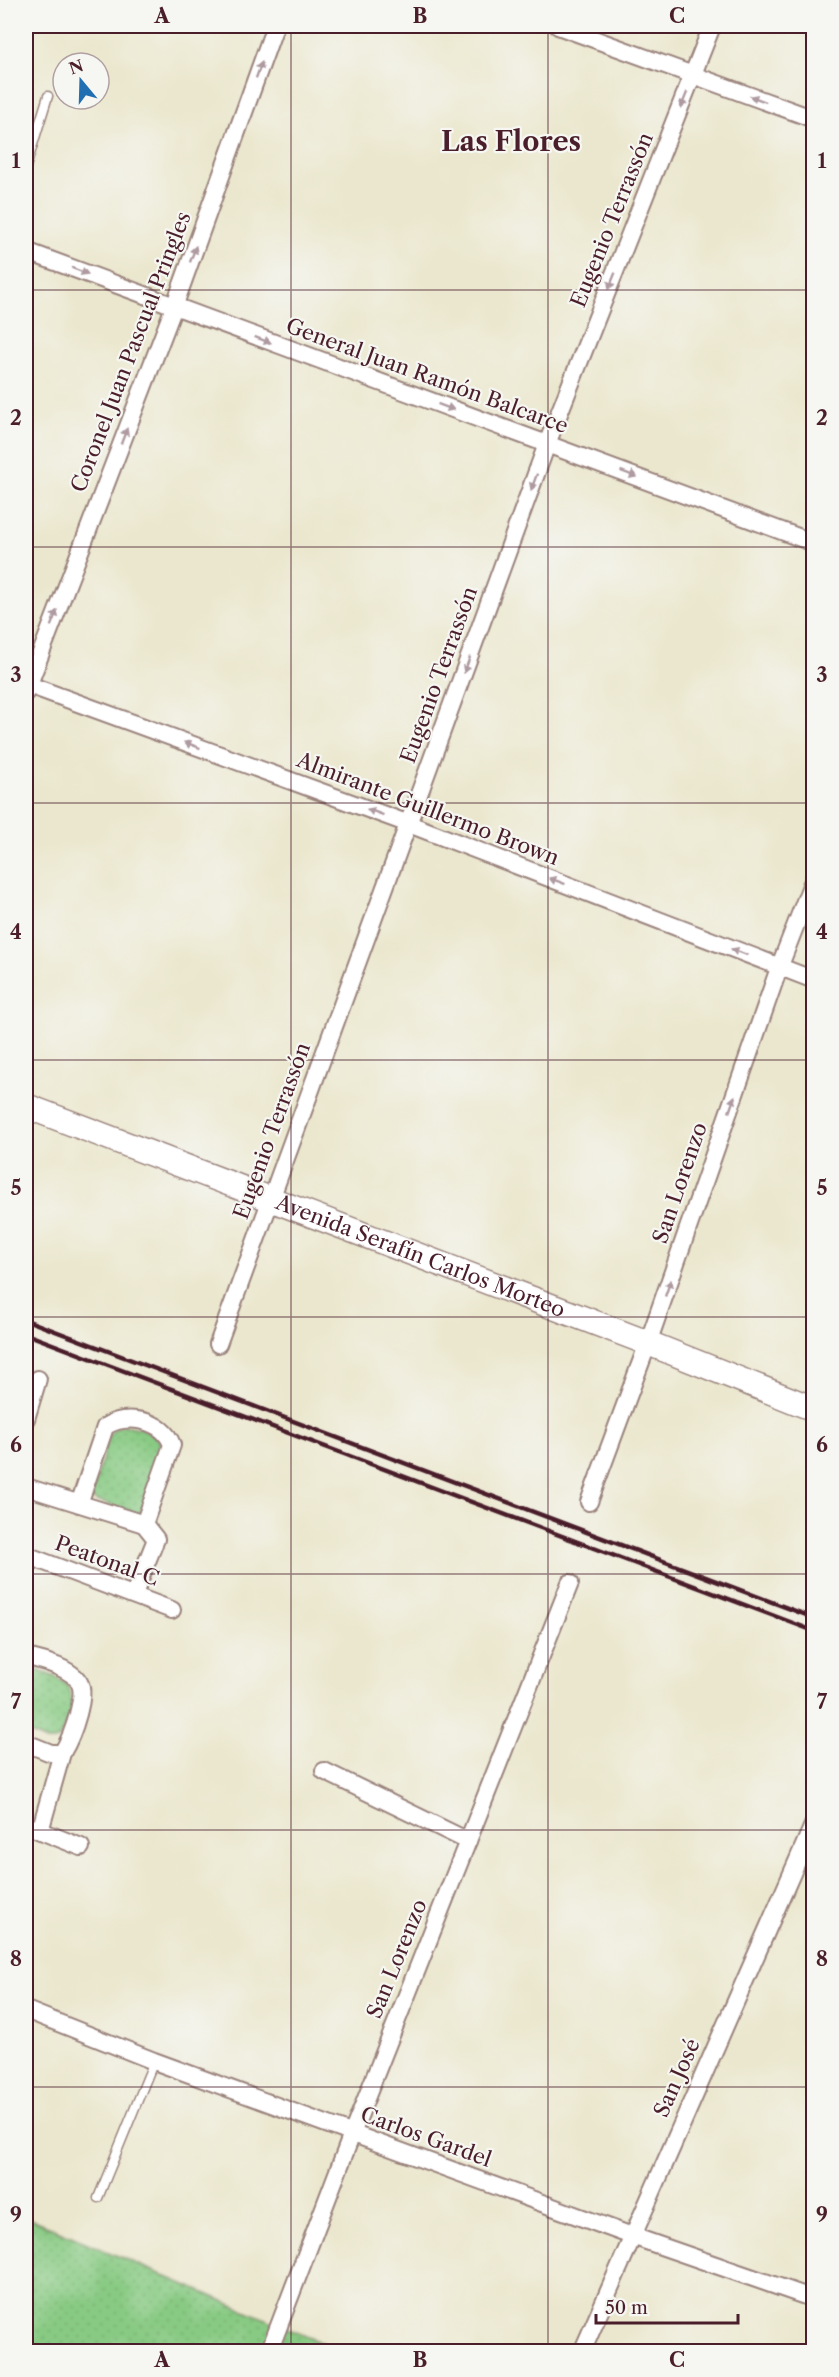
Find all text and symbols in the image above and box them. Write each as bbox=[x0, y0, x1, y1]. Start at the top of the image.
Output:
text: A bbox=[153, 4, 170, 28]
text: B bbox=[413, 4, 428, 28]
text: C bbox=[669, 4, 685, 28]
north arrow bbox=[51, 51, 111, 111]
text: N bbox=[66, 55, 86, 79]
one-way arrow bbox=[255, 61, 265, 79]
one-way arrow bbox=[679, 91, 688, 109]
one-way arrow bbox=[749, 94, 767, 104]
district label: Las Flores bbox=[441, 125, 581, 158]
street label: Eugenio Terrassón bbox=[565, 129, 658, 311]
text: 1 bbox=[12, 149, 21, 173]
text: 1 bbox=[818, 149, 827, 173]
street label: Coronel Juan Pascual Pringles bbox=[65, 208, 196, 496]
one-way arrow bbox=[189, 244, 199, 262]
one-way arrow bbox=[71, 267, 89, 277]
one-way arrow bbox=[607, 272, 616, 290]
street label: General Juan Ramón Balcarce bbox=[283, 313, 572, 438]
one-way arrow bbox=[254, 335, 272, 345]
one-way arrow bbox=[437, 403, 455, 412]
text: 2 bbox=[10, 406, 22, 430]
text: 2 bbox=[816, 406, 828, 430]
one-way arrow bbox=[120, 427, 129, 445]
one-way arrow bbox=[620, 470, 638, 480]
one-way arrow bbox=[528, 473, 538, 491]
street label: Eugenio Terrassón bbox=[395, 583, 482, 767]
one-way arrow bbox=[50, 609, 59, 627]
one-way arrow bbox=[461, 657, 471, 675]
text: 3 bbox=[10, 663, 22, 687]
text: 3 bbox=[816, 663, 828, 687]
one-way arrow bbox=[183, 740, 201, 749]
street label: Almirante Guillermo Brown bbox=[293, 747, 563, 870]
one-way arrow bbox=[366, 806, 384, 816]
one-way arrow bbox=[548, 876, 566, 886]
text: 4 bbox=[10, 920, 22, 944]
text: 4 bbox=[816, 920, 828, 944]
one-way arrow bbox=[730, 947, 748, 956]
street label: Eugenio Terrassón bbox=[228, 1039, 315, 1223]
one-way arrow bbox=[727, 1095, 737, 1113]
street label: San Lorenzo bbox=[647, 1119, 712, 1247]
text: 5 bbox=[10, 1176, 22, 1200]
text: 5 bbox=[816, 1176, 828, 1200]
street label: Avenida Serafín Carlos Morteo bbox=[272, 1189, 569, 1322]
one-way arrow bbox=[663, 1279, 673, 1297]
text: 6 bbox=[10, 1433, 22, 1457]
text: 6 bbox=[816, 1433, 828, 1457]
street label: Peatonal C bbox=[52, 1530, 163, 1591]
text: 7 bbox=[11, 1690, 22, 1714]
text: 7 bbox=[817, 1690, 828, 1714]
street label: San Lorenzo bbox=[361, 1896, 432, 2022]
text: 8 bbox=[10, 1947, 22, 1971]
text: 8 bbox=[816, 1947, 828, 1971]
street label: San José bbox=[648, 2035, 705, 2121]
street label: Carlos Gardel bbox=[357, 2101, 495, 2172]
text: 9 bbox=[10, 2203, 22, 2227]
text: 9 bbox=[816, 2203, 828, 2227]
scale bar bbox=[596, 2287, 738, 2325]
text: 50 m bbox=[605, 2297, 648, 2319]
text: A bbox=[153, 2348, 170, 2372]
text: B bbox=[413, 2348, 428, 2372]
text: C bbox=[669, 2348, 685, 2372]

